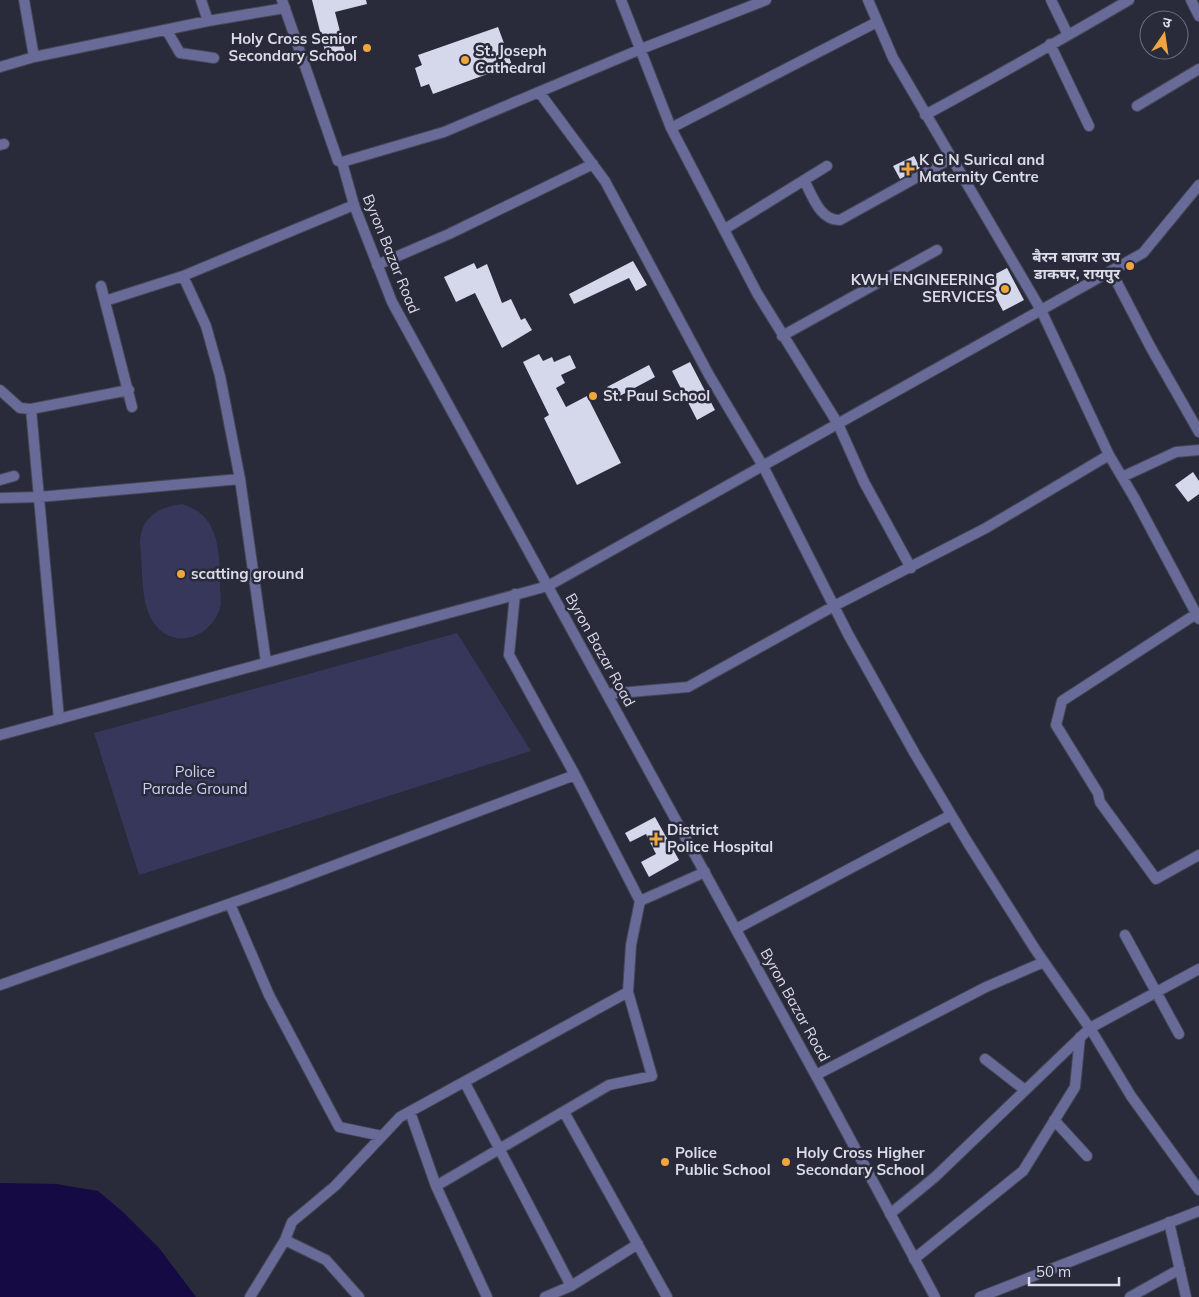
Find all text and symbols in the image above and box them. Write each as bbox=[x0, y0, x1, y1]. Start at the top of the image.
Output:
north arrow bbox=[1139, 10, 1189, 60]
text: उ bbox=[1161, 13, 1174, 32]
place label: Holy Cross Senior Secondary School bbox=[229, 29, 357, 65]
place label: St. Joseph Cathedral bbox=[475, 41, 547, 77]
marker: Holy Cross Senior Secondary School bbox=[361, 42, 373, 54]
marker: St. Joseph Cathedral bbox=[459, 54, 471, 66]
place label: K G N Surical and Maternity Centre bbox=[919, 150, 1045, 186]
marker: K G N Surical and Maternity Centre bbox=[901, 162, 915, 176]
street label: Byron Bazar Road bbox=[359, 191, 424, 316]
place label: बैरन बाजार उप डाकघर, रायपुर bbox=[1032, 247, 1121, 284]
marker: बैरन बाजार उप डाकघर, रायपुर bbox=[1124, 260, 1136, 272]
place label: KWH ENGINEERING SERVICES bbox=[851, 270, 995, 306]
marker: KWH ENGINEERING SERVICES bbox=[999, 283, 1011, 295]
place label: St. Paul School bbox=[603, 386, 710, 405]
marker: St. Paul School bbox=[587, 390, 599, 402]
place label: scatting ground bbox=[191, 564, 304, 583]
marker: scatting ground bbox=[175, 568, 187, 580]
street label: Byron Bazar Road bbox=[561, 590, 639, 710]
park label: Police Parade Ground bbox=[142, 762, 248, 798]
place label: District Police Hospital bbox=[667, 820, 773, 856]
marker: District Police Hospital bbox=[649, 832, 663, 846]
street label: Byron Bazar Road bbox=[756, 945, 834, 1065]
place label: Police Public School bbox=[675, 1143, 771, 1179]
place label: Holy Cross Higher Secondary School bbox=[796, 1143, 925, 1179]
marker: Police Public School bbox=[659, 1156, 671, 1168]
marker: Holy Cross Higher Secondary School bbox=[780, 1156, 792, 1168]
scale bar bbox=[1029, 1254, 1119, 1286]
text: 50 m bbox=[1036, 1262, 1071, 1281]

